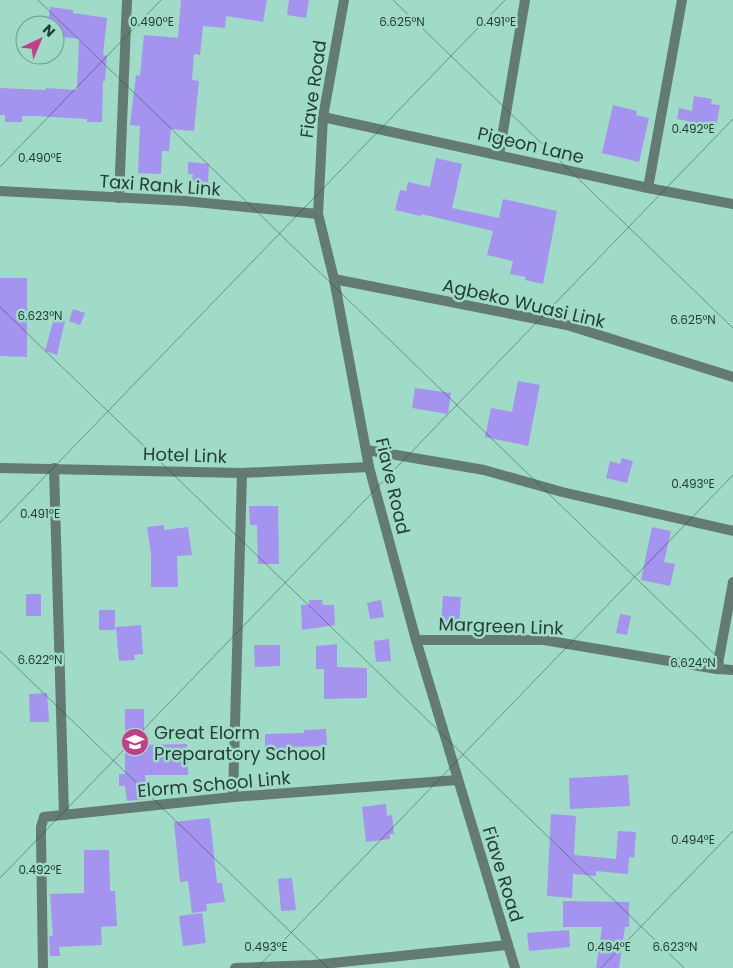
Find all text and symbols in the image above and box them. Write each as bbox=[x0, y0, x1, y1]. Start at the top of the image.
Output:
text: 0.490°E bbox=[130, 13, 174, 30]
text: 6.625°N bbox=[379, 13, 425, 30]
text: 0.491°E bbox=[476, 13, 516, 30]
north arrow bbox=[15, 15, 65, 65]
text: N bbox=[38, 20, 60, 41]
street label: Fiave Road bbox=[294, 38, 332, 140]
text: 0.492°E bbox=[671, 120, 715, 137]
street label: Pigeon Lane bbox=[475, 121, 587, 169]
text: 0.490°E bbox=[18, 149, 62, 166]
street label: Taxi Rank Link bbox=[99, 168, 222, 202]
street label: Agbeko Wuasi Link bbox=[440, 272, 608, 334]
text: 6.623°N bbox=[17, 307, 63, 324]
text: 6.625°N bbox=[670, 311, 716, 328]
street label: Fiave Road bbox=[370, 435, 416, 537]
street label: Hotel Link bbox=[143, 441, 228, 469]
text: 0.493°E bbox=[671, 475, 715, 492]
text: 0.491°E bbox=[20, 505, 60, 522]
street label: Margreen Link bbox=[438, 611, 565, 641]
text: 6.622°N bbox=[18, 651, 62, 668]
text: 6.624°N bbox=[670, 654, 716, 671]
place label: Great Elorm Preparatory School bbox=[154, 720, 326, 766]
school or university icon: Great Elorm Preparatory School bbox=[120, 727, 150, 757]
street label: Elorm School Link bbox=[136, 765, 292, 803]
street label: Fiave Road bbox=[477, 823, 529, 925]
text: 0.494°E bbox=[671, 831, 715, 848]
text: 0.492°E bbox=[18, 861, 62, 878]
text: 0.493°E bbox=[244, 938, 288, 955]
text: 0.494°E bbox=[587, 938, 631, 955]
text: 6.623°N bbox=[652, 938, 698, 955]

